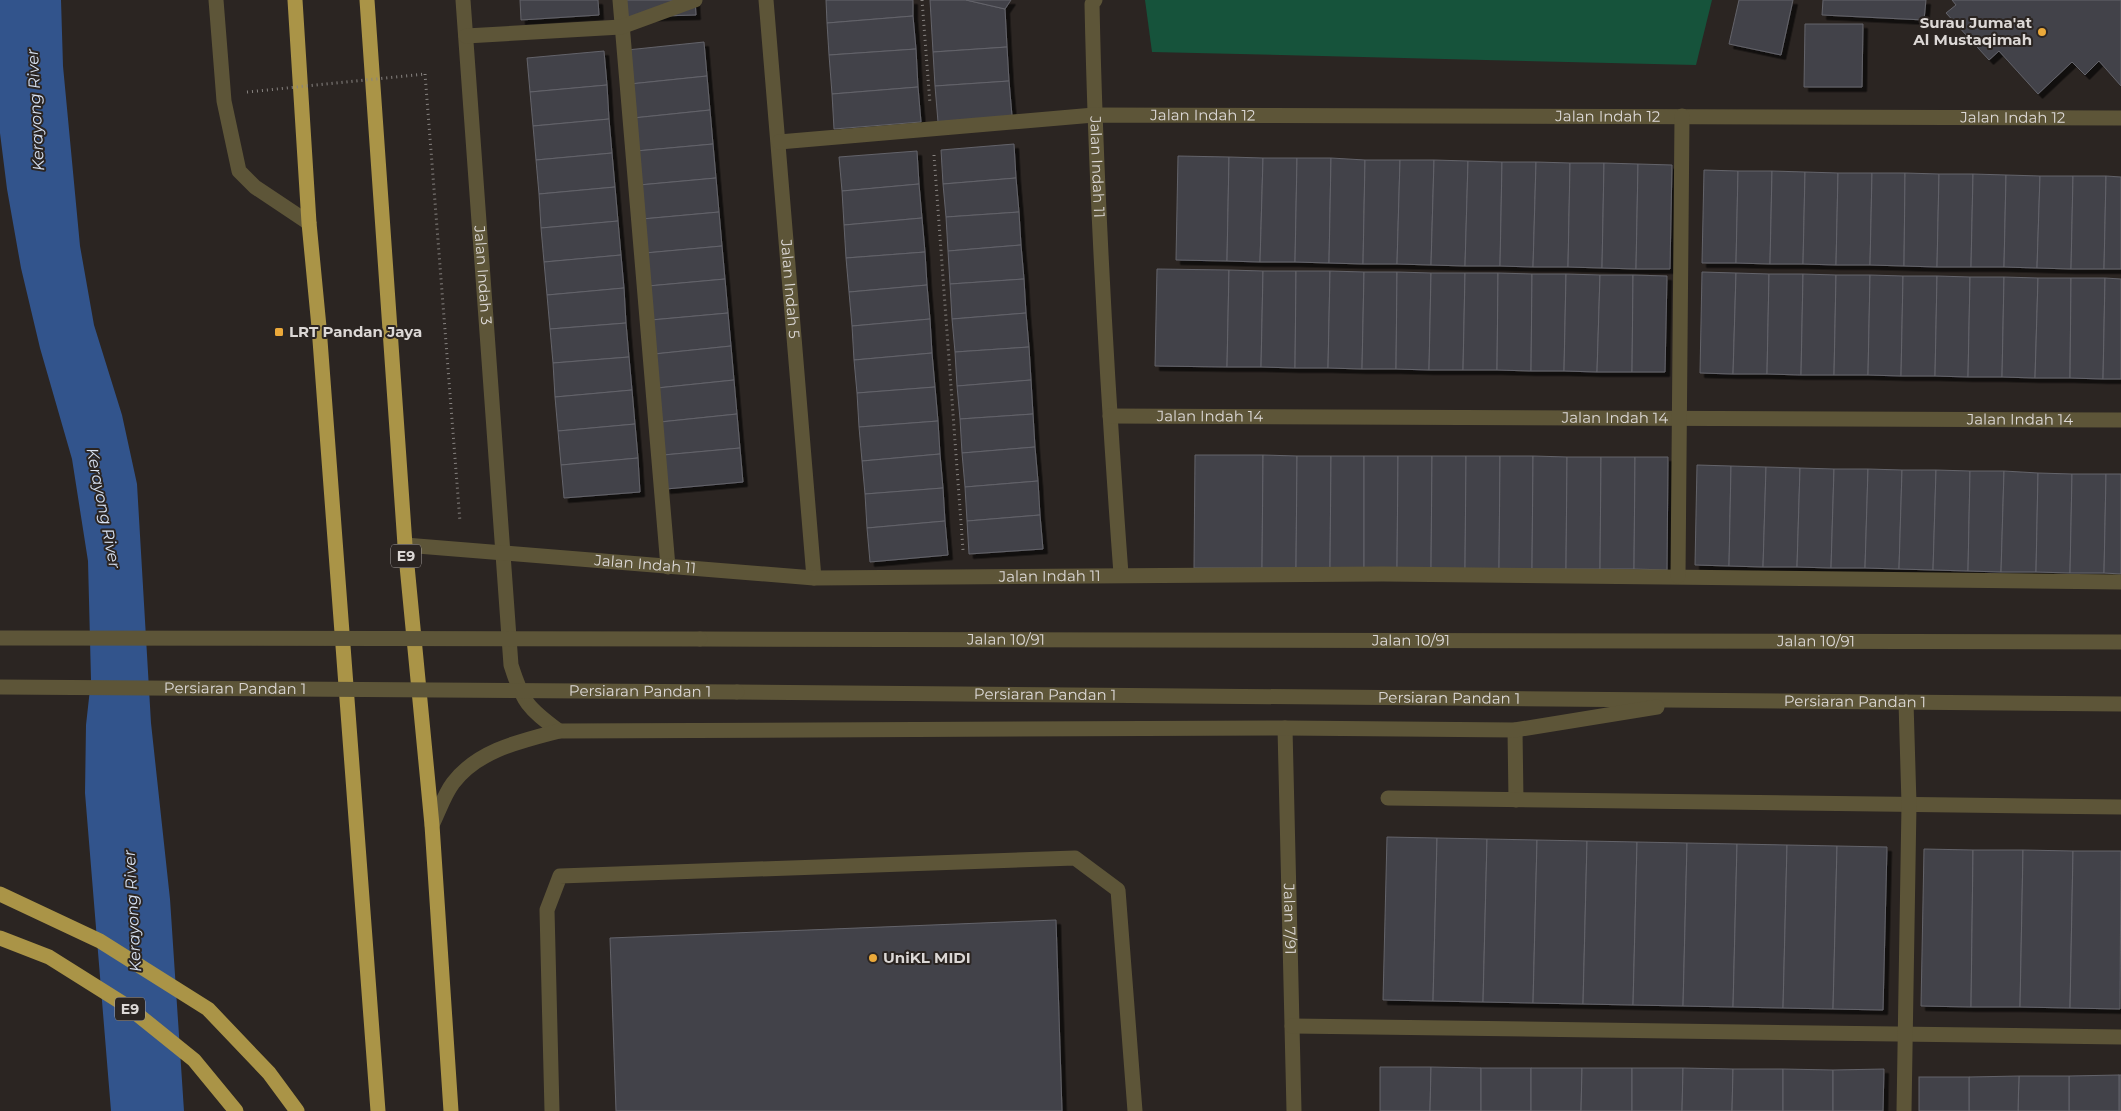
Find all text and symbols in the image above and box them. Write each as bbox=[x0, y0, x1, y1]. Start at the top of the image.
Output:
place label: Surau Juma'at Al Mustaqimah bbox=[1912, 13, 2032, 49]
marker: Surau Juma'at Al Mustaqimah bbox=[2036, 26, 2048, 38]
water label: Kerayong River bbox=[23, 48, 48, 172]
street label: Jalan Indah 12 bbox=[1149, 105, 1255, 124]
street label: Jalan Indah 12 bbox=[1554, 106, 1660, 126]
street label: Jalan Indah 12 bbox=[1959, 108, 2065, 127]
street label: Jalan Indah 11 bbox=[1086, 115, 1109, 218]
street label: Jalan Indah 3 bbox=[470, 224, 496, 326]
street label: Jalan Indah 5 bbox=[777, 238, 804, 339]
place label: LRT Pandan Jaya bbox=[289, 322, 422, 341]
marker: LRT Pandan Jaya bbox=[273, 326, 285, 338]
street label: Jalan Indah 14 bbox=[1156, 406, 1263, 426]
street label: Jalan Indah 14 bbox=[1561, 408, 1668, 427]
street label: Jalan Indah 14 bbox=[1966, 409, 2073, 429]
water label: Kerayong River bbox=[82, 446, 125, 571]
road number: E9 bbox=[391, 544, 421, 568]
street label: Jalan Indah 11 bbox=[593, 550, 697, 577]
street label: Jalan Indah 11 bbox=[998, 566, 1101, 586]
street label: Jalan 10/91 bbox=[966, 630, 1045, 649]
street label: Jalan 10/91 bbox=[1371, 630, 1450, 650]
street label: Jalan 10/91 bbox=[1776, 631, 1855, 650]
street label: Persiaran Pandan 1 bbox=[164, 678, 306, 698]
street label: Persiaran Pandan 1 bbox=[569, 681, 711, 701]
street label: Persiaran Pandan 1 bbox=[974, 684, 1116, 704]
street label: Persiaran Pandan 1 bbox=[1378, 688, 1520, 708]
street label: Persiaran Pandan 1 bbox=[1784, 691, 1926, 711]
water label: Kerayong River bbox=[120, 849, 145, 973]
street label: Jalan 7/91 bbox=[1280, 882, 1300, 955]
place label: UniKL MIDI bbox=[883, 948, 971, 967]
marker: UniKL MIDI bbox=[867, 952, 879, 964]
road number: E9 bbox=[115, 998, 145, 1021]

